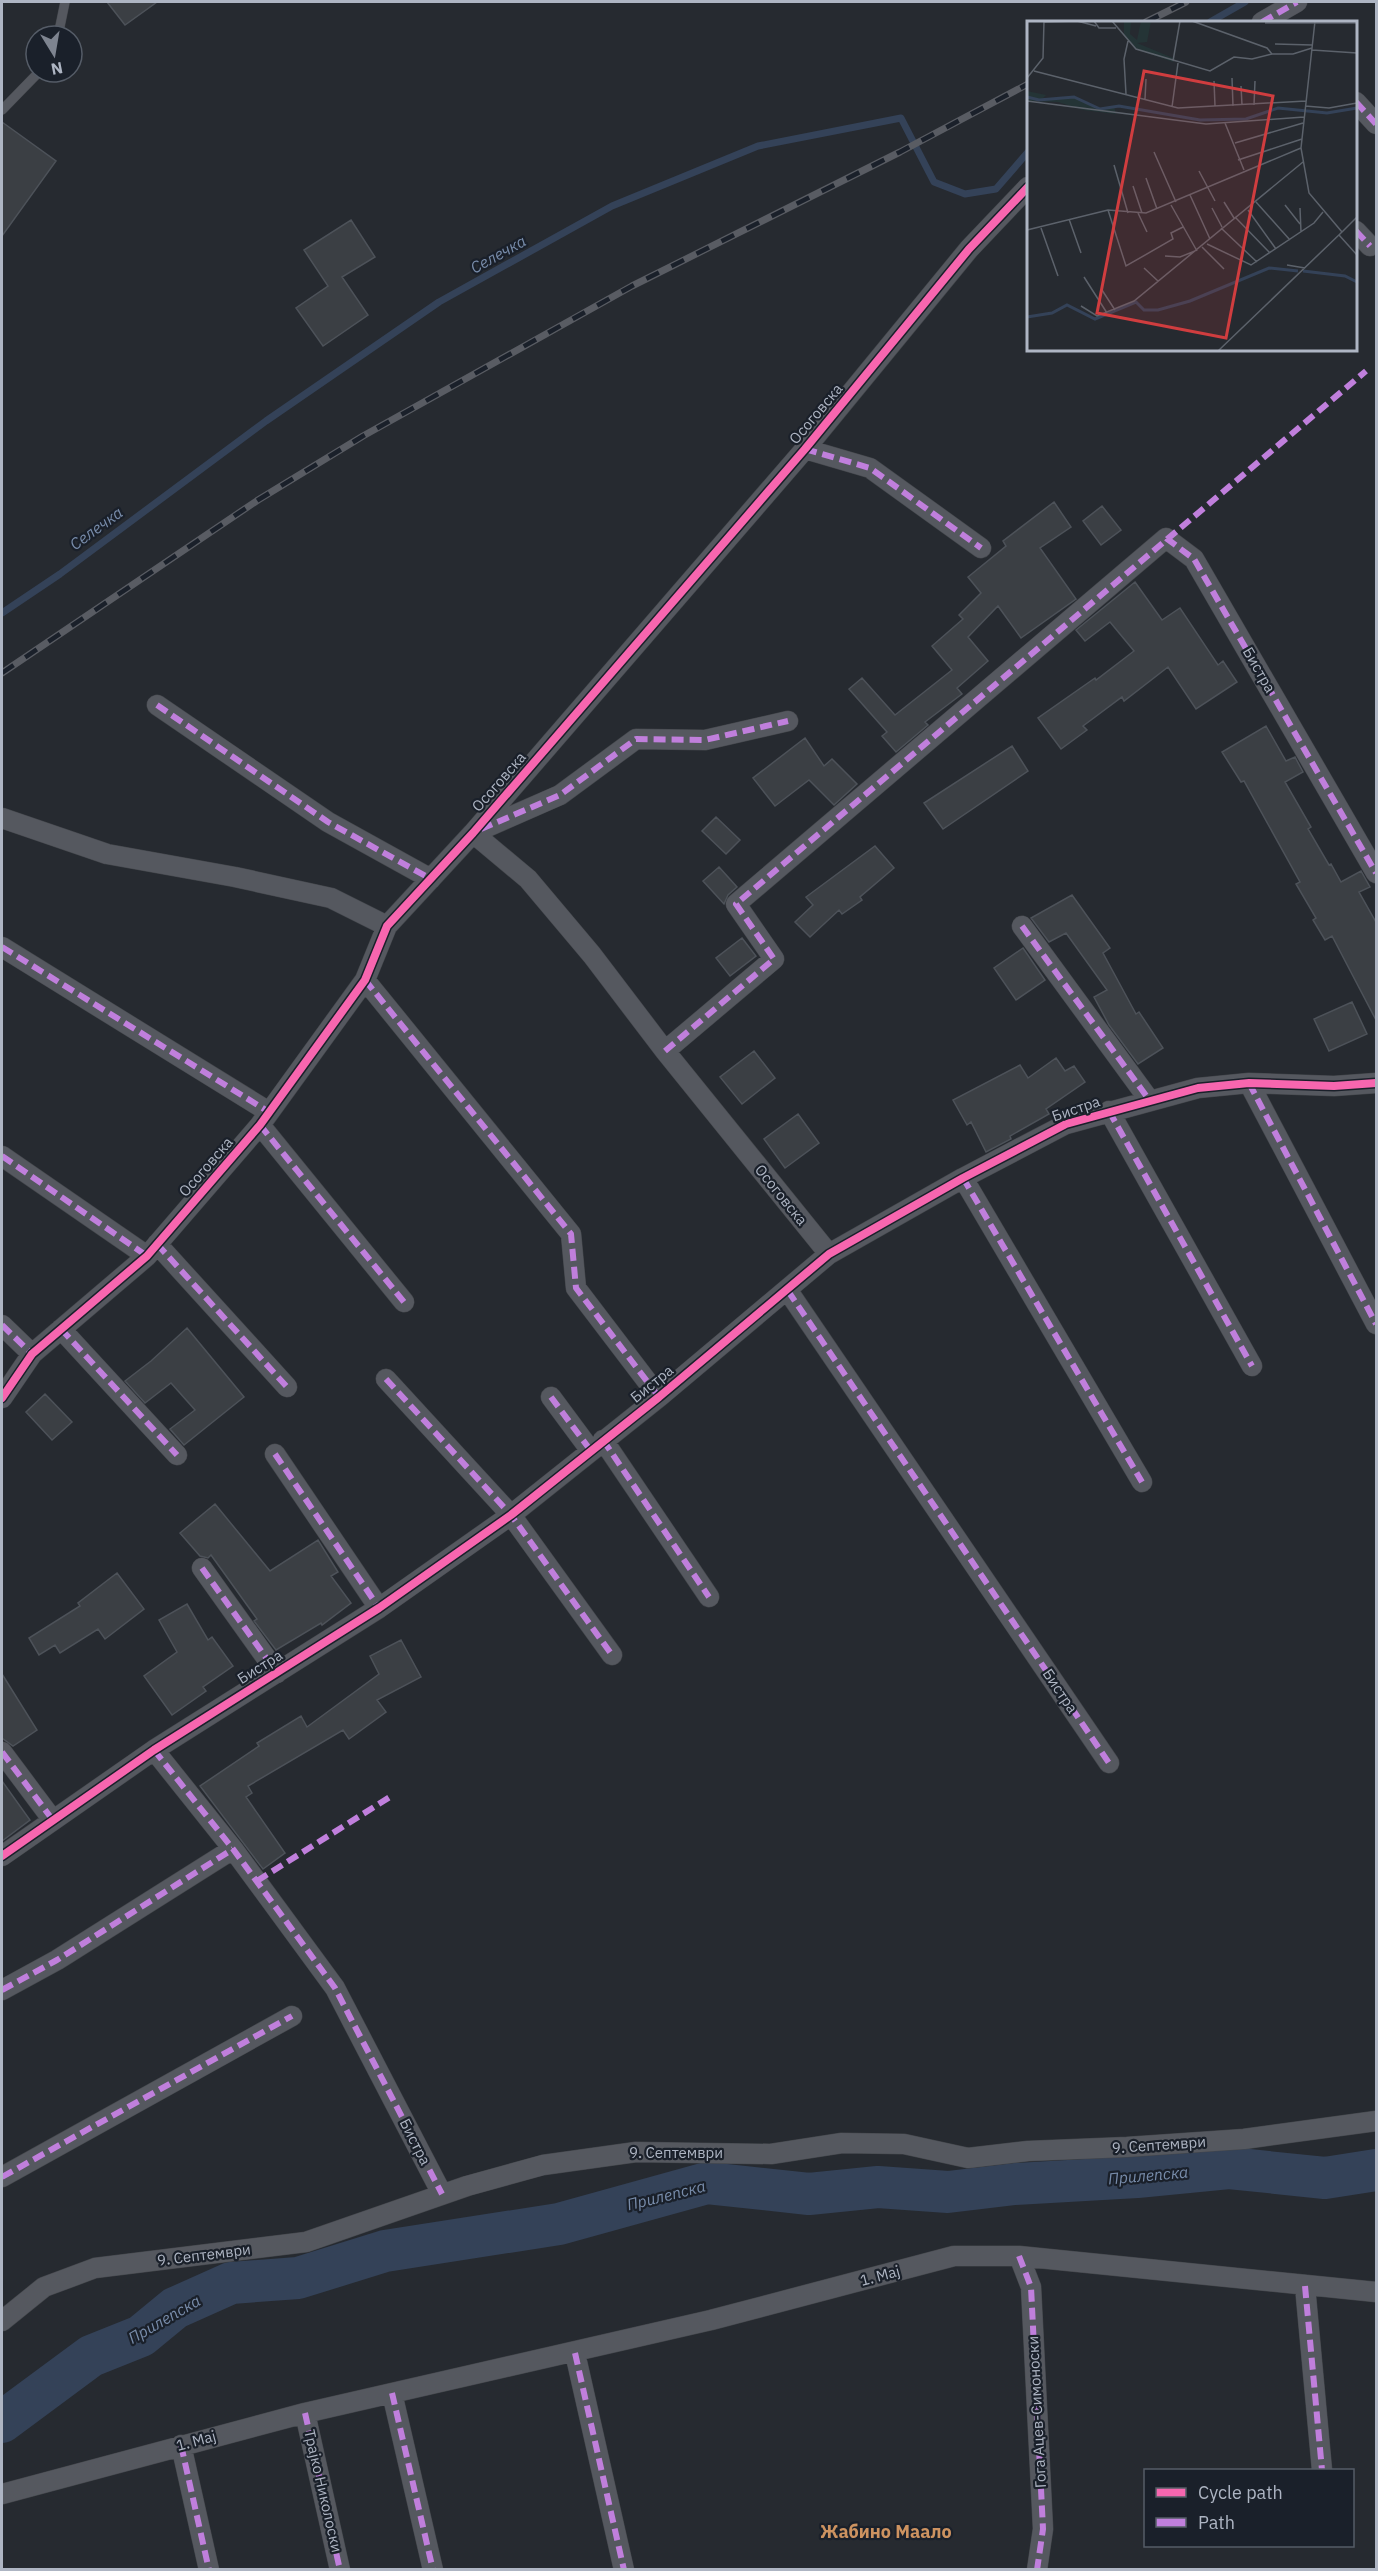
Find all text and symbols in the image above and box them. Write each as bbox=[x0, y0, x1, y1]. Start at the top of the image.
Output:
inset map bbox=[1027, 21, 1357, 351]
north arrow bbox=[24, 24, 84, 84]
text: N bbox=[49, 58, 64, 80]
water label: Селечка bbox=[467, 231, 529, 277]
street label: Осоговска bbox=[785, 380, 846, 448]
water label: Селечка bbox=[66, 502, 126, 554]
street label: Бистра bbox=[1239, 643, 1280, 696]
street label: Осоговска bbox=[467, 748, 530, 816]
street label: Бистра bbox=[1049, 1091, 1102, 1126]
street label: Осоговска bbox=[174, 1133, 237, 1201]
street label: Осоговска bbox=[751, 1160, 812, 1229]
street label: Бистра bbox=[626, 1361, 677, 1407]
street label: Бистра bbox=[234, 1645, 286, 1688]
street label: Бистра bbox=[1039, 1665, 1082, 1717]
street label: Бистра bbox=[396, 2115, 435, 2168]
street label: 9. Септември bbox=[1111, 2132, 1207, 2157]
street label: 9. Септември bbox=[629, 2143, 723, 2162]
water label: Прилепска bbox=[1107, 2162, 1189, 2188]
water label: Прилепска bbox=[625, 2176, 707, 2214]
street label: 9. Септември bbox=[156, 2239, 252, 2270]
street label: 1. Мај bbox=[858, 2261, 902, 2290]
water label: Прилепска bbox=[124, 2290, 204, 2348]
street label: Гога Ацев-Симоноски bbox=[1023, 2335, 1050, 2489]
street label: 1. Мај bbox=[174, 2426, 218, 2455]
street label: Трајко Николоски bbox=[300, 2428, 347, 2554]
legend bbox=[1144, 2469, 1354, 2547]
text: Cycle path bbox=[1198, 2481, 1283, 2504]
text: Path bbox=[1198, 2511, 1235, 2534]
district label: Жабино Маало bbox=[820, 2520, 952, 2543]

